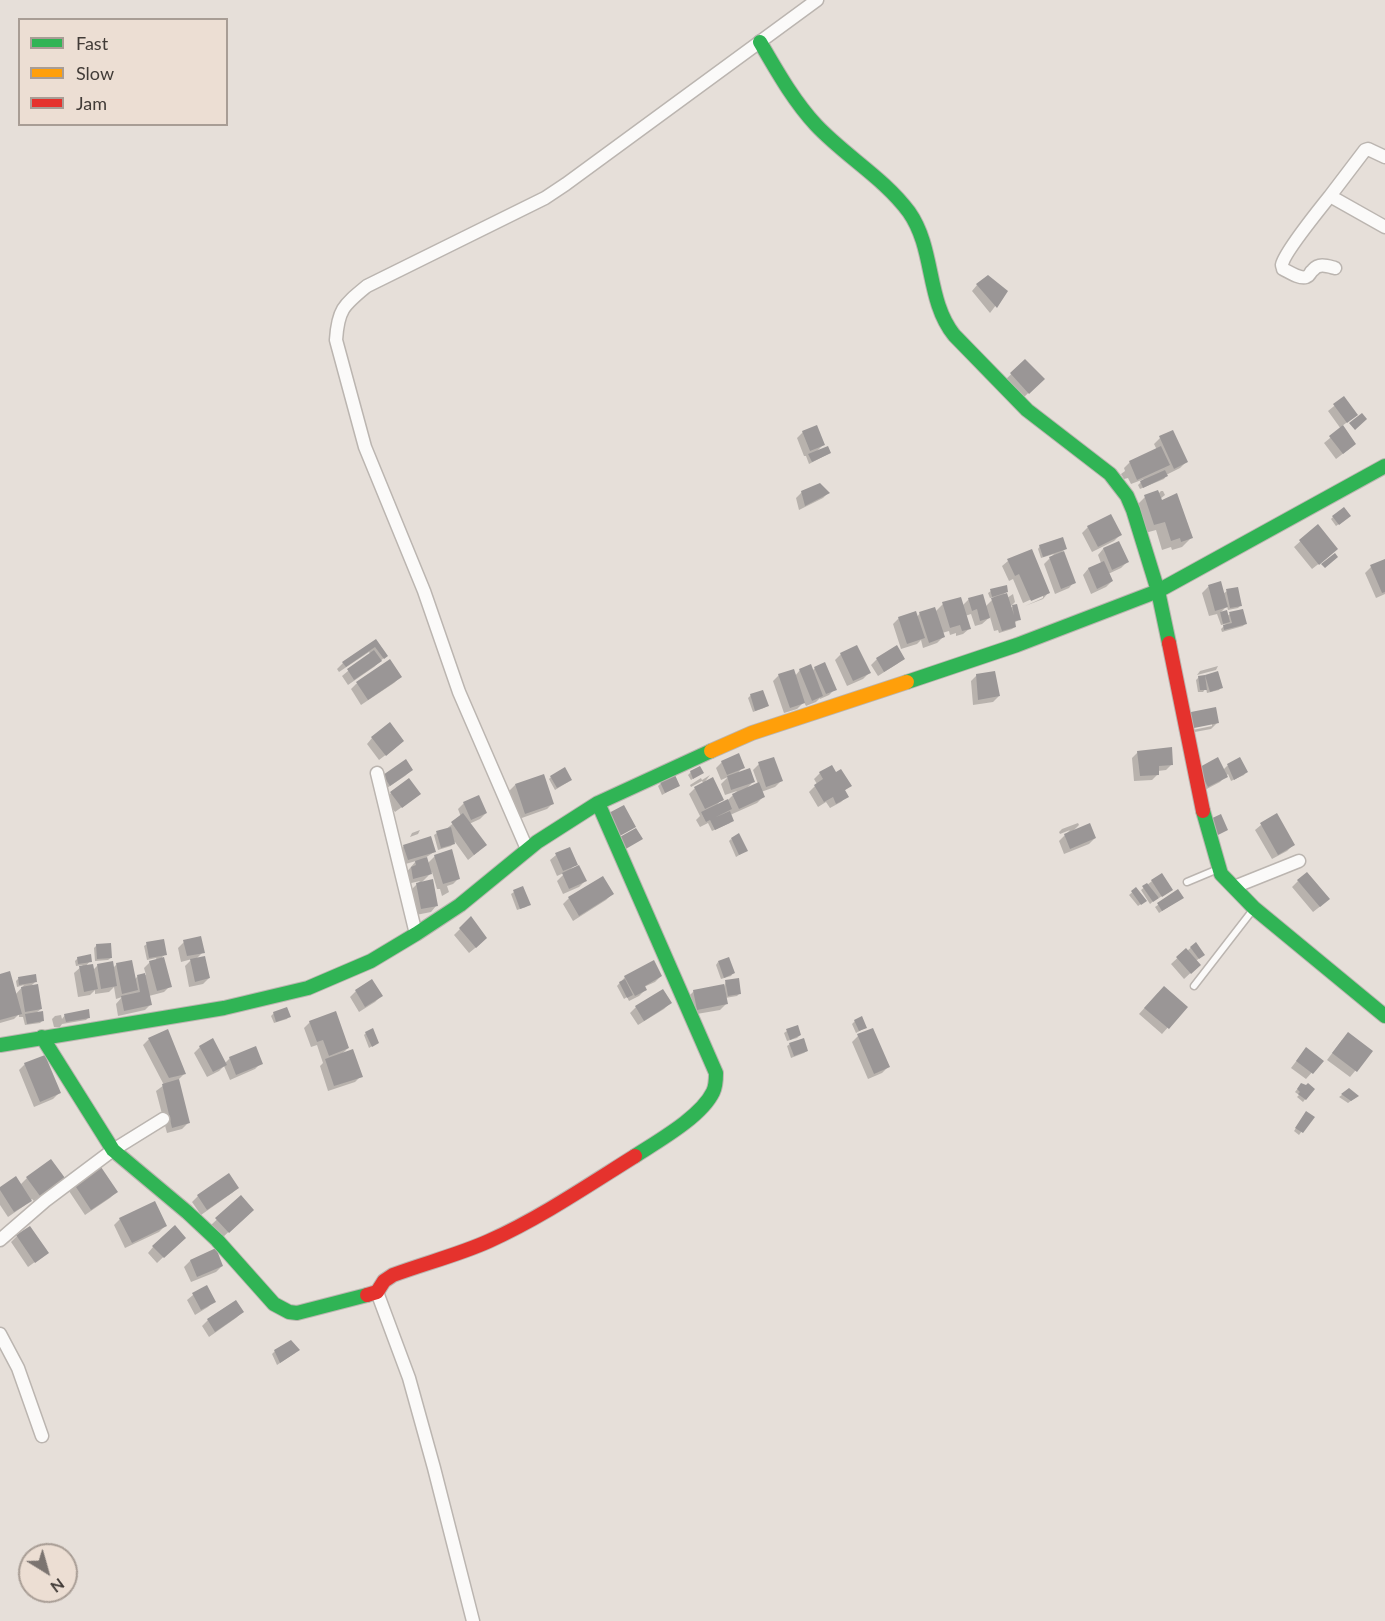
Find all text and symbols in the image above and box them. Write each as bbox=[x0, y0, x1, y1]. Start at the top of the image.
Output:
legend bbox=[18, 18, 228, 126]
text: Fast bbox=[76, 32, 108, 54]
text: Slow bbox=[76, 62, 114, 84]
text: Jam bbox=[76, 92, 107, 114]
north arrow bbox=[18, 1543, 78, 1603]
text: N bbox=[47, 1575, 69, 1597]

